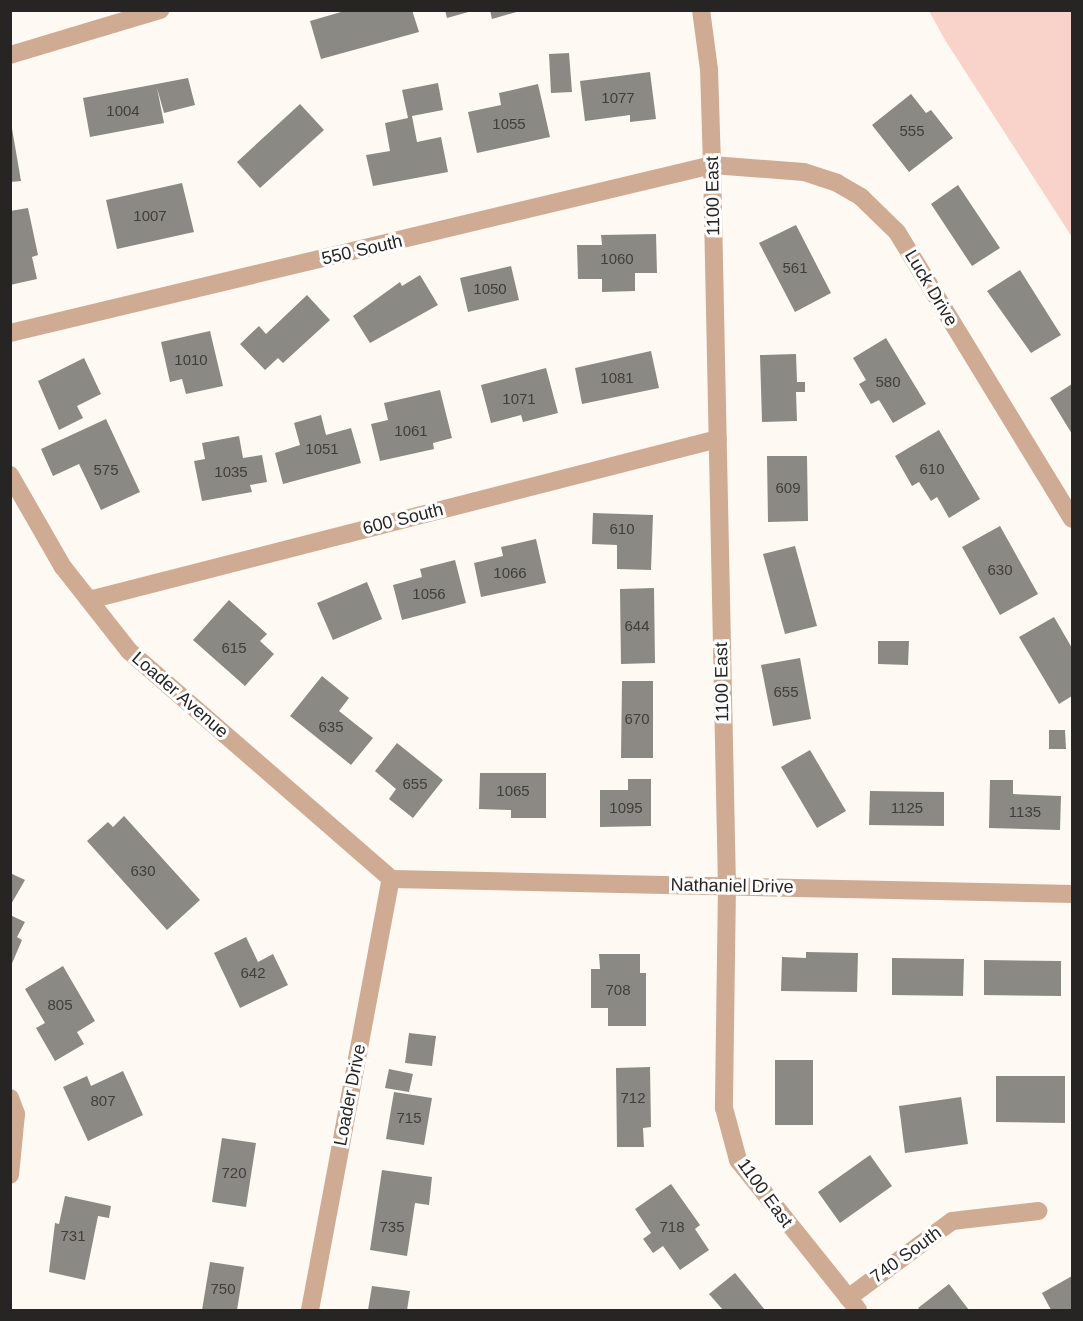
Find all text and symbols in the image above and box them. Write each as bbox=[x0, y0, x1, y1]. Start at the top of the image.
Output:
house number: 1077 bbox=[601, 89, 635, 107]
house number: 1004 bbox=[106, 102, 140, 120]
house number: 1055 bbox=[492, 115, 526, 133]
house number: 555 bbox=[899, 122, 925, 140]
street label: 1100 East bbox=[702, 156, 724, 236]
house number: 1007 bbox=[133, 207, 167, 225]
street label: 550 South bbox=[320, 230, 404, 270]
street label: Luck Drive bbox=[900, 246, 962, 330]
house number: 1060 bbox=[600, 250, 634, 268]
house number: 561 bbox=[782, 259, 808, 277]
house number: 1050 bbox=[473, 280, 507, 298]
house number: 1010 bbox=[174, 351, 208, 369]
house number: 1081 bbox=[600, 369, 634, 387]
house number: 580 bbox=[875, 373, 901, 391]
house number: 1071 bbox=[502, 390, 536, 408]
house number: 1061 bbox=[394, 422, 428, 440]
house number: 1051 bbox=[305, 440, 339, 458]
house number: 610 bbox=[919, 460, 945, 478]
house number: 575 bbox=[93, 461, 119, 479]
house number: 1035 bbox=[214, 463, 248, 481]
house number: 609 bbox=[775, 479, 801, 497]
street label: 600 South bbox=[361, 499, 445, 539]
house number: 610 bbox=[609, 520, 635, 538]
house number: 630 bbox=[987, 561, 1013, 579]
house number: 1066 bbox=[493, 564, 527, 582]
house number: 1056 bbox=[412, 585, 446, 603]
house number: 644 bbox=[624, 617, 650, 635]
house number: 615 bbox=[221, 639, 247, 657]
street label: 1100 East bbox=[711, 642, 733, 722]
street label: Loader Avenue bbox=[127, 647, 233, 743]
house number: 655 bbox=[773, 683, 799, 701]
house number: 670 bbox=[624, 710, 650, 728]
house number: 635 bbox=[318, 718, 344, 736]
house number: 655 bbox=[402, 775, 428, 793]
house number: 1065 bbox=[496, 782, 530, 800]
house number: 1095 bbox=[609, 799, 643, 817]
house number: 1125 bbox=[891, 799, 923, 817]
house number: 1135 bbox=[1009, 803, 1041, 821]
house number: 630 bbox=[130, 862, 156, 880]
street label: Nathaniel Drive bbox=[670, 874, 794, 898]
house number: 642 bbox=[240, 964, 266, 982]
house number: 708 bbox=[605, 981, 631, 999]
house number: 805 bbox=[47, 996, 73, 1014]
street label: Loader Drive bbox=[330, 1042, 370, 1148]
house number: 712 bbox=[620, 1089, 646, 1107]
house number: 807 bbox=[90, 1092, 116, 1110]
house number: 715 bbox=[396, 1109, 422, 1127]
street label: 1100 East bbox=[733, 1154, 797, 1232]
house number: 720 bbox=[221, 1164, 247, 1182]
house number: 735 bbox=[379, 1218, 405, 1236]
house number: 718 bbox=[659, 1218, 685, 1236]
street label: 740 South bbox=[866, 1222, 946, 1288]
house number: 731 bbox=[60, 1227, 86, 1245]
house number: 750 bbox=[210, 1280, 236, 1298]

